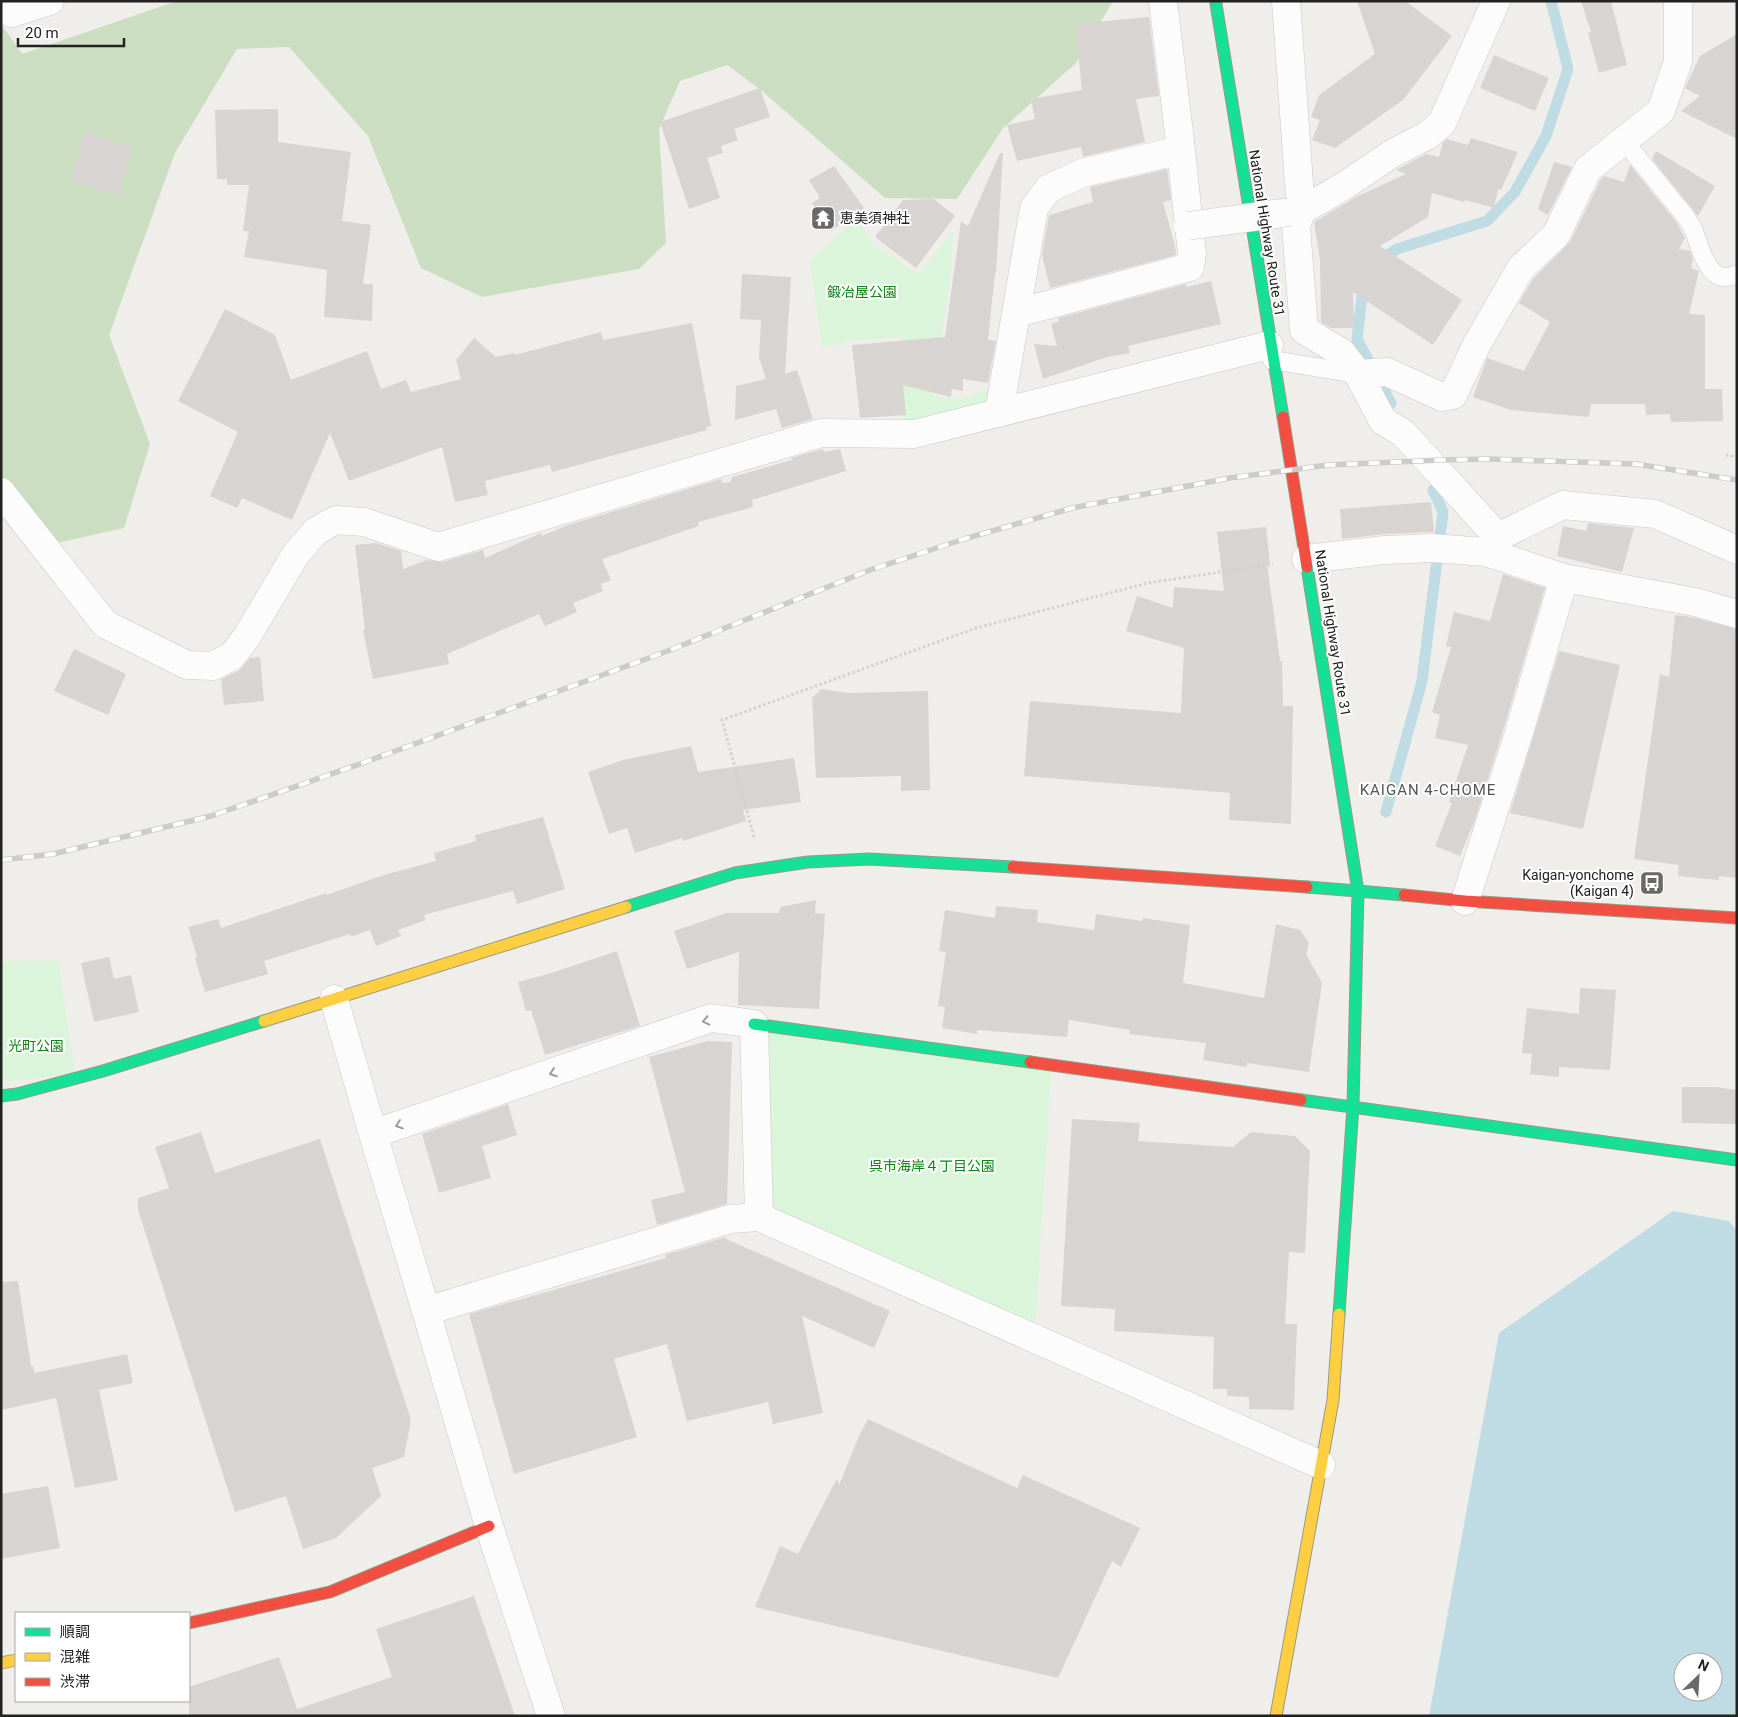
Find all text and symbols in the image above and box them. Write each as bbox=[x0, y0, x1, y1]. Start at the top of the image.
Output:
scale bar bbox=[18, 15, 124, 47]
text: 20 m bbox=[25, 24, 59, 42]
street label: National Highway Route 31 bbox=[1246, 149, 1288, 317]
temple icon: 恵美須神社 bbox=[810, 205, 836, 231]
place label: 恵美須神社 bbox=[840, 210, 910, 226]
park label: 鍛冶屋公園 bbox=[827, 284, 897, 300]
street label: National Highway Route 31 bbox=[1312, 549, 1354, 717]
district label: KAIGAN 4-CHOME bbox=[1360, 781, 1496, 799]
place label: Kaigan-yonchome (Kaigan 4) bbox=[1522, 867, 1634, 900]
bus stop icon: Kaigan-yonchome (Kaigan 4) bbox=[1639, 870, 1665, 896]
one-way arrow bbox=[702, 1015, 711, 1026]
park label: 光町公園 bbox=[8, 1038, 64, 1054]
one-way arrow bbox=[549, 1067, 557, 1077]
one-way arrow bbox=[395, 1120, 404, 1130]
park label: 呉市海岸４丁目公園 bbox=[869, 1158, 995, 1174]
legend bbox=[15, 1612, 190, 1702]
text: 順調 bbox=[60, 1623, 90, 1641]
text: 混雑 bbox=[60, 1648, 90, 1666]
north arrow bbox=[1673, 1652, 1723, 1702]
text: N bbox=[1696, 1656, 1711, 1675]
text: 渋滞 bbox=[60, 1673, 90, 1691]

